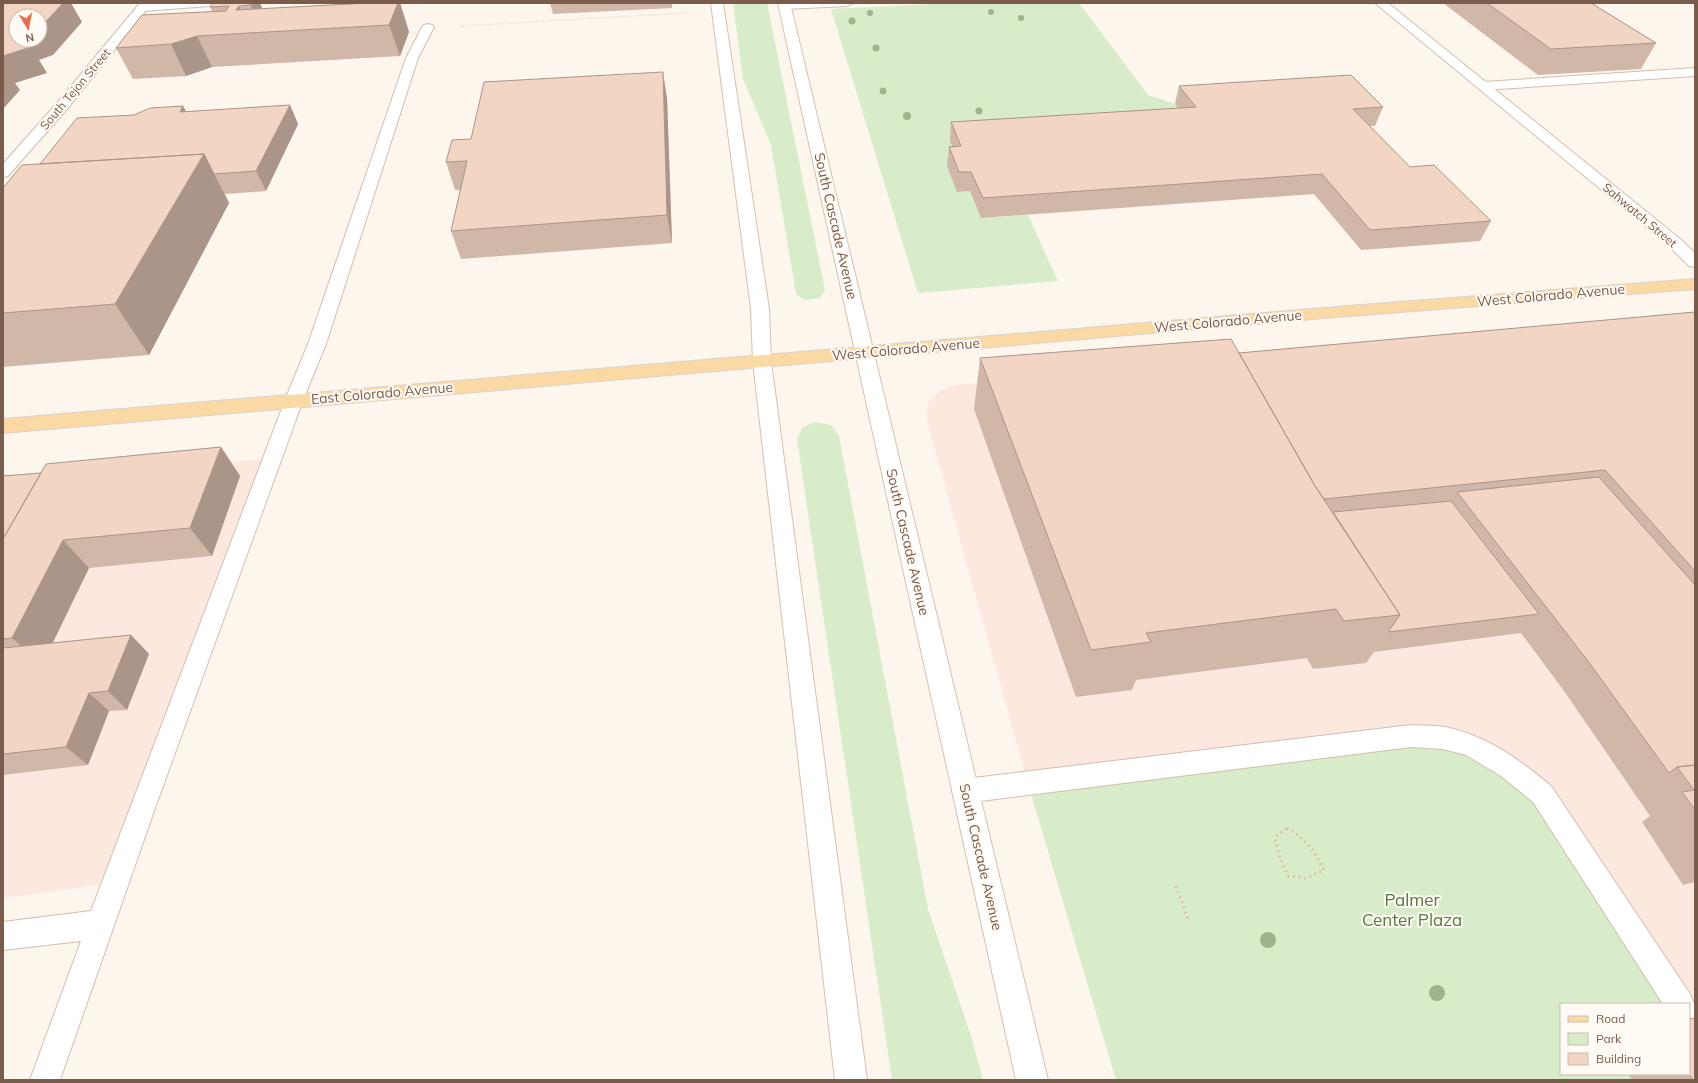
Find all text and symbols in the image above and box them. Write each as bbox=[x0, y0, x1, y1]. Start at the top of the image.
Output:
north arrow bbox=[8, 8, 48, 48]
text: N bbox=[24, 30, 35, 45]
street label: South Tejon Street bbox=[37, 45, 113, 133]
street label: South Cascade Avenue bbox=[810, 151, 862, 301]
street label: Sahwatch Street bbox=[1600, 179, 1680, 251]
street label: West Colorado Avenue bbox=[1476, 280, 1626, 310]
street label: West Colorado Avenue bbox=[1153, 306, 1303, 336]
street label: West Colorado Avenue bbox=[831, 334, 981, 364]
street label: East Colorado Avenue bbox=[310, 378, 454, 408]
street label: South Cascade Avenue bbox=[882, 467, 934, 617]
street label: South Cascade Avenue bbox=[955, 782, 1007, 932]
park label: Palmer Center Plaza bbox=[1362, 889, 1462, 930]
legend bbox=[1560, 1003, 1690, 1075]
text: Road bbox=[1596, 1011, 1625, 1026]
text: Park bbox=[1596, 1031, 1622, 1046]
text: Building bbox=[1596, 1051, 1641, 1066]

